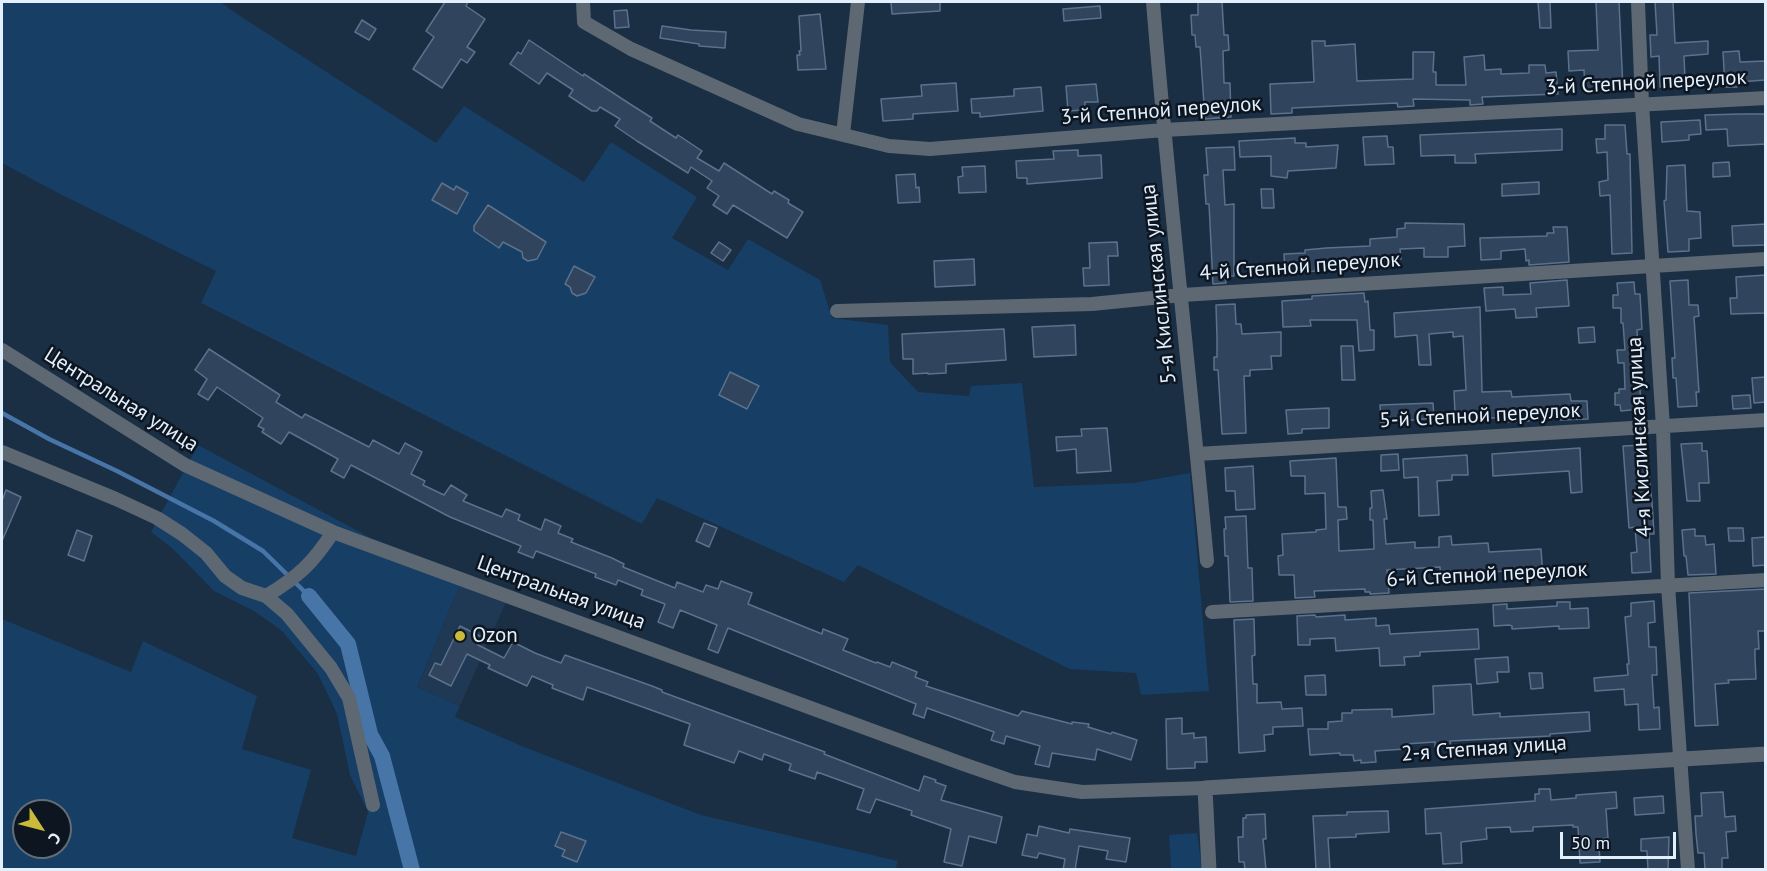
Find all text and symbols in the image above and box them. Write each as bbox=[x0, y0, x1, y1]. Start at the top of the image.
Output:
street label: 3-й Степной переулок bbox=[1545, 65, 1747, 101]
street label: 3-й Степной переулок bbox=[1060, 91, 1262, 131]
street label: 5-я Кислинская улица bbox=[1136, 183, 1182, 385]
street label: 4-й Степной переулок bbox=[1199, 247, 1401, 287]
street label: 4-я Кислинская улица bbox=[1622, 336, 1658, 538]
street label: Центральная улица bbox=[39, 342, 203, 458]
street label: 5-й Степной переулок bbox=[1379, 398, 1581, 434]
street label: Центральная улица bbox=[473, 551, 649, 635]
street label: 6-й Степной переулок bbox=[1386, 557, 1588, 593]
place label: Ozon bbox=[472, 623, 518, 649]
marker: Ozon bbox=[453, 629, 467, 643]
street label: 2-я Степная улица bbox=[1400, 731, 1568, 767]
north arrow bbox=[12, 799, 72, 859]
scale bar bbox=[1563, 820, 1678, 858]
text: С bbox=[44, 829, 66, 848]
text: 50 m bbox=[1571, 831, 1610, 854]

